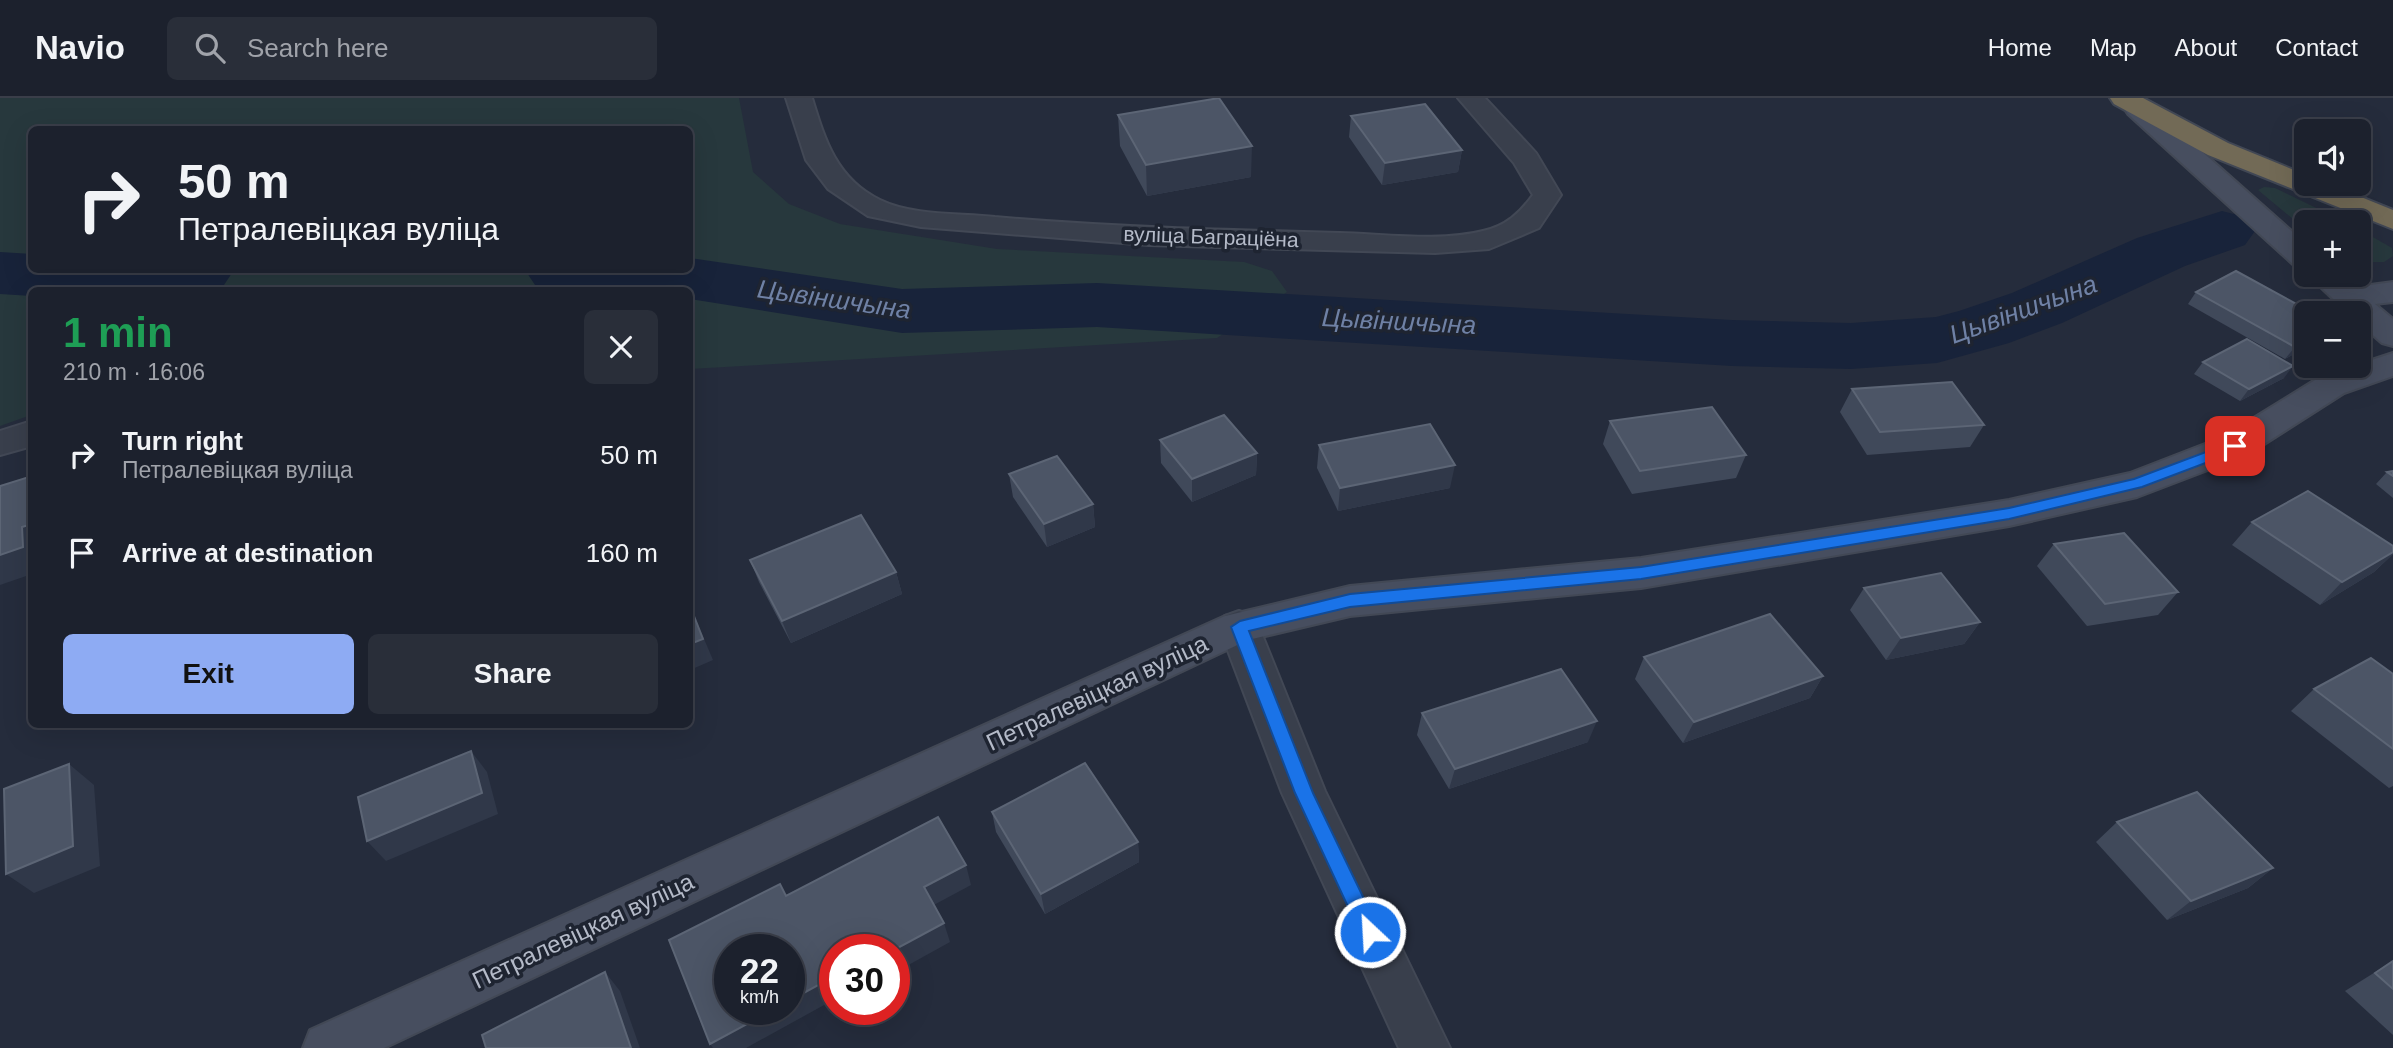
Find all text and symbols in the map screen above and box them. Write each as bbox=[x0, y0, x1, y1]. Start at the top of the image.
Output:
search box bbox=[167, 17, 657, 80]
text: Navio bbox=[35, 29, 125, 66]
icon: search bbox=[191, 29, 229, 67]
text: Search here bbox=[247, 33, 389, 63]
text: Home bbox=[1988, 34, 2052, 61]
text: Map bbox=[2090, 34, 2137, 61]
text: About bbox=[2175, 34, 2237, 61]
text: Contact bbox=[2275, 34, 2358, 61]
map controls bbox=[2294, 119, 2371, 378]
button: sound bbox=[2294, 119, 2371, 196]
icon: right bbox=[63, 154, 154, 245]
text: 50 m bbox=[178, 154, 290, 208]
button: + bbox=[2294, 210, 2371, 287]
text: Петралевіцкая вуліца bbox=[178, 211, 499, 247]
street label: вуліца Баграціёна bbox=[1123, 222, 1299, 251]
water label: Цывіншчына bbox=[1945, 268, 2101, 350]
water label: Цывіншчына bbox=[755, 273, 913, 325]
button: − bbox=[2294, 301, 2371, 378]
water label: Цывіншчына bbox=[1321, 302, 1477, 340]
text: 1 min bbox=[63, 309, 173, 356]
button: close bbox=[584, 310, 658, 384]
text: 210 m · 16:06 bbox=[63, 359, 205, 385]
pin bbox=[2205, 416, 2265, 476]
text: Turn right bbox=[122, 426, 243, 456]
icon: arrive bbox=[2216, 427, 2254, 465]
icon: right bbox=[63, 436, 101, 474]
text: 50 m bbox=[600, 440, 658, 470]
text: Петралевіцкая вуліца bbox=[122, 457, 353, 483]
icon: arrive bbox=[63, 534, 101, 572]
text: Arrive at destination bbox=[122, 538, 373, 568]
text: 160 m bbox=[586, 538, 658, 568]
street label: Петралевіцкая вуліца bbox=[982, 629, 1212, 756]
button: Exit bbox=[63, 634, 354, 714]
button: Share bbox=[368, 634, 658, 714]
street label: Петралевіцкая вуліца bbox=[468, 867, 698, 994]
position arrow bbox=[1333, 895, 1407, 969]
speed limit sign: 30 bbox=[819, 934, 910, 1025]
text: 22 bbox=[740, 951, 779, 990]
text: km/h bbox=[740, 987, 779, 1007]

